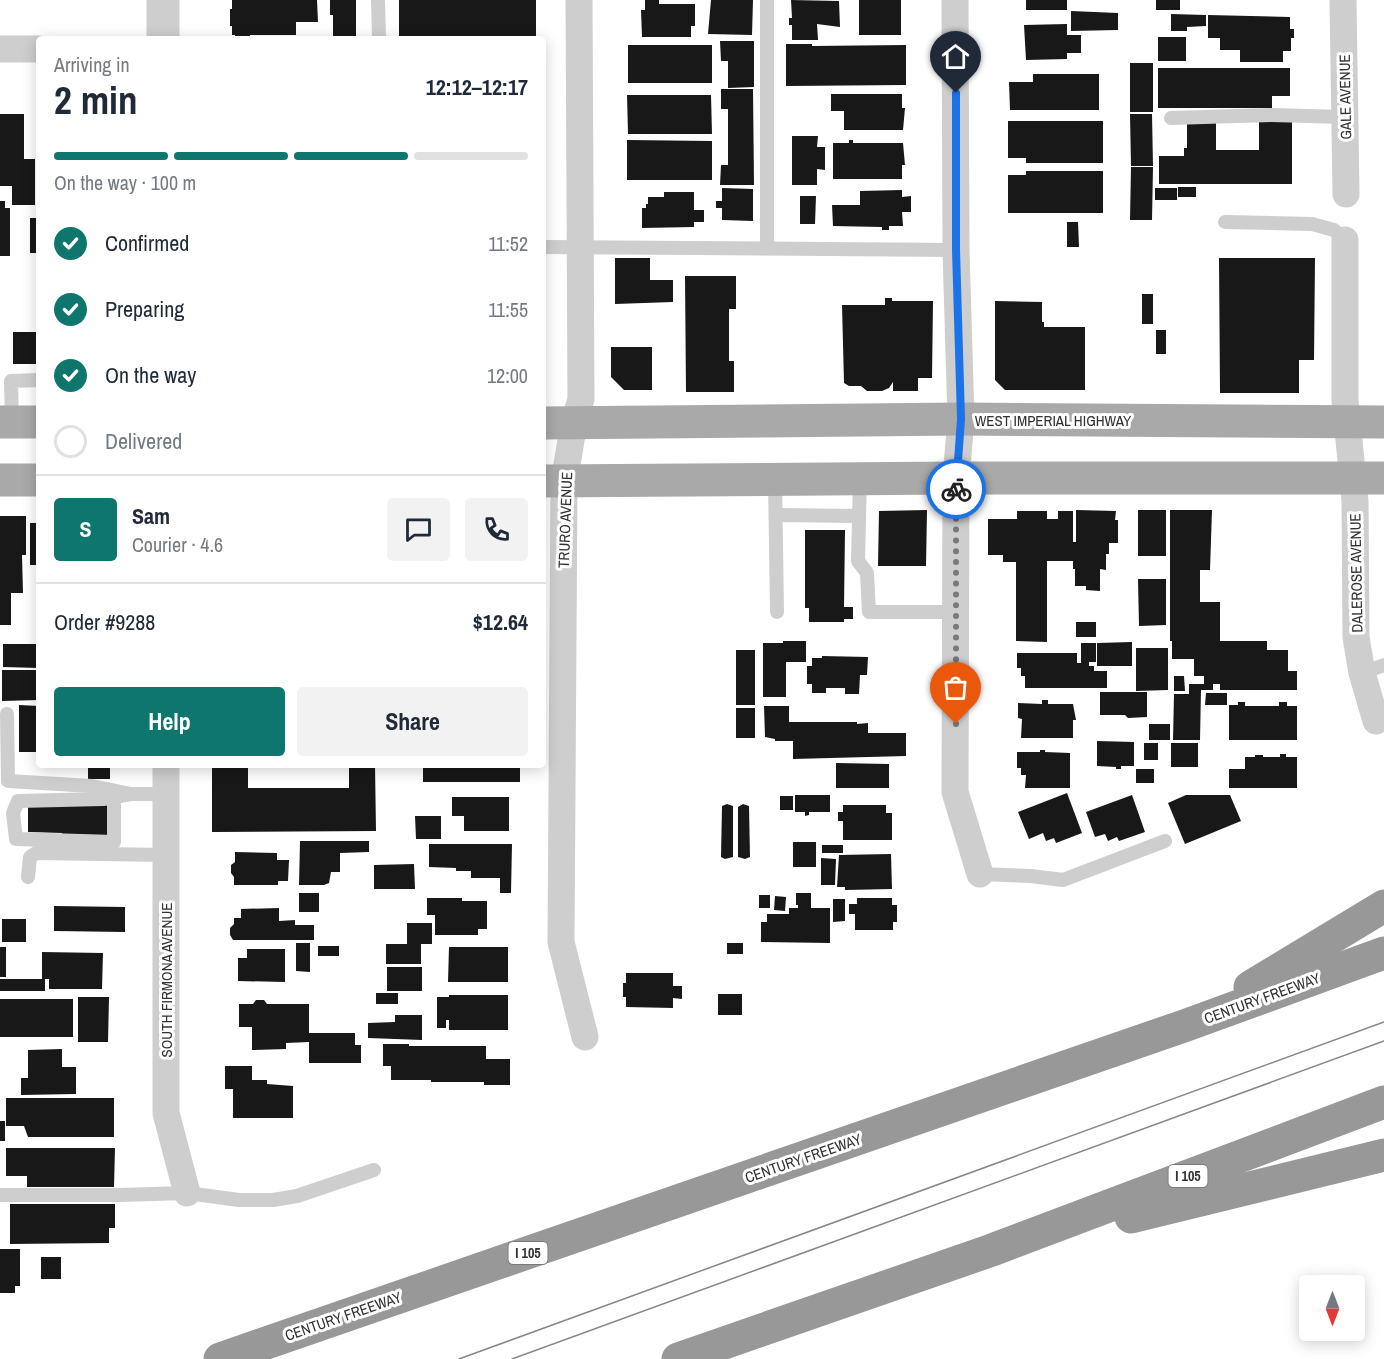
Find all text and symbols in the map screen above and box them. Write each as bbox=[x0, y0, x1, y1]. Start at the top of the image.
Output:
pin bbox=[930, 31, 981, 93]
icon: home bbox=[939, 40, 972, 73]
text: Arriving in bbox=[54, 51, 130, 78]
street label: GALE AVENUE bbox=[1334, 54, 1356, 140]
text: 12:12–12:17 bbox=[426, 72, 528, 102]
text: 2 min bbox=[54, 74, 138, 126]
text: On the way · 100 m bbox=[54, 169, 196, 196]
icon: check bbox=[54, 227, 87, 260]
text: Confirmed bbox=[105, 228, 189, 258]
text: 11:52 bbox=[488, 230, 528, 257]
icon: check bbox=[54, 293, 87, 326]
text: Preparing bbox=[105, 294, 184, 324]
text: 11:55 bbox=[488, 296, 528, 323]
icon: check bbox=[54, 359, 87, 392]
text: On the way bbox=[105, 360, 196, 390]
text: 12:00 bbox=[487, 362, 528, 389]
street label: WEST IMPERIAL HIGHWAY bbox=[975, 410, 1132, 431]
text: Delivered bbox=[105, 426, 182, 456]
courier bbox=[926, 459, 986, 519]
street label: TRURO AVENUE bbox=[553, 472, 577, 568]
icon: bike bbox=[940, 473, 973, 506]
button: chat bbox=[387, 498, 450, 561]
button: phone bbox=[465, 498, 528, 561]
text: Sam bbox=[132, 501, 170, 531]
street label: DALEROSE AVENUE bbox=[1344, 513, 1368, 633]
text: S bbox=[79, 514, 92, 544]
text: Courier · 4.6 bbox=[132, 531, 223, 558]
text: Order #9288 bbox=[54, 607, 155, 637]
text: $12.64 bbox=[473, 607, 528, 637]
pin bbox=[930, 662, 981, 724]
icon: bag bbox=[939, 671, 972, 704]
button: Help bbox=[54, 687, 285, 756]
button: Share bbox=[297, 687, 528, 756]
street label: SOUTH FIRMONA AVENUE bbox=[156, 903, 177, 1057]
street label: CENTURY FREEWAY bbox=[1201, 967, 1324, 1029]
street label: CENTURY FREEWAY bbox=[742, 1128, 865, 1188]
road number: I 105 bbox=[1168, 1165, 1208, 1187]
road number: I 105 bbox=[508, 1242, 548, 1264]
north arrow bbox=[1299, 1275, 1365, 1341]
map controls bbox=[1299, 1275, 1365, 1341]
street label: CENTURY FREEWAY bbox=[282, 1286, 405, 1346]

